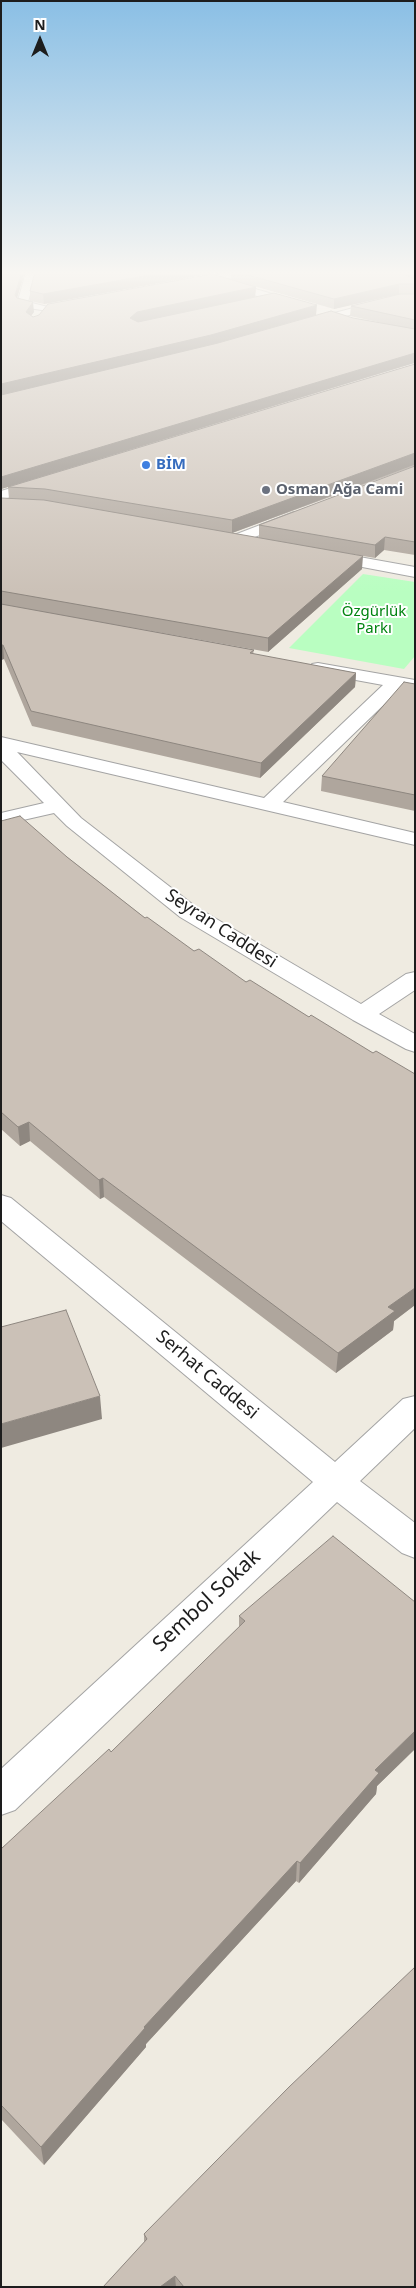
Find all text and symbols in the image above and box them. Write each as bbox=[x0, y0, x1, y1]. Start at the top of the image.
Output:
north arrow bbox=[15, 15, 65, 65]
text: N bbox=[34, 15, 46, 34]
place label: BİM bbox=[156, 456, 186, 474]
marker: BİM bbox=[140, 459, 152, 471]
place label: Osman Ağa Cami bbox=[276, 481, 403, 499]
marker: Osman Ağa Cami bbox=[260, 484, 272, 496]
park label: Özgürlük Parkı bbox=[342, 603, 406, 638]
street label: Seyran Caddesi bbox=[161, 885, 281, 973]
street label: Serhat Caddesi bbox=[151, 1326, 263, 1424]
street label: Sembol Sokak bbox=[148, 1545, 266, 1657]

